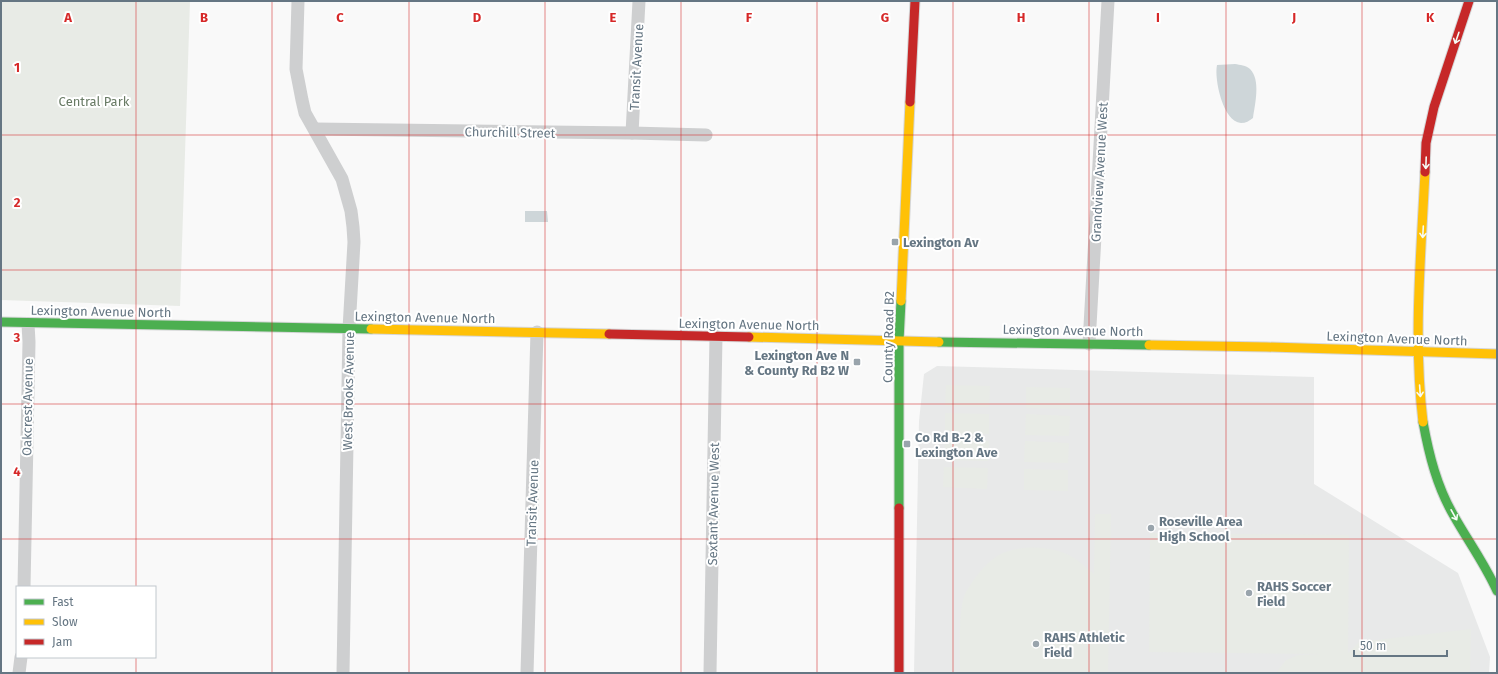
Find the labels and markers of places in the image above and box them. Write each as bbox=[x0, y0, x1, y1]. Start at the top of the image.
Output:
place label: Lexington Av bbox=[903, 235, 979, 250]
marker: Lexington Av bbox=[890, 237, 900, 247]
place label: Lexington Ave N & County Rd B2 W bbox=[744, 348, 849, 378]
marker: Lexington Ave N & County Rd B2 W bbox=[852, 357, 862, 367]
place label: Co Rd B-2 & Lexington Ave bbox=[915, 430, 998, 460]
marker: Co Rd B-2 & Lexington Ave bbox=[902, 439, 912, 449]
place label: Roseville Area High School bbox=[1159, 514, 1243, 544]
marker: Roseville Area High School bbox=[1146, 523, 1156, 533]
place label: RAHS Soccer Field bbox=[1257, 579, 1332, 609]
marker: RAHS Soccer Field bbox=[1244, 588, 1254, 598]
place label: RAHS Athletic Field bbox=[1044, 630, 1126, 660]
marker: RAHS Athletic Field bbox=[1031, 639, 1041, 649]

